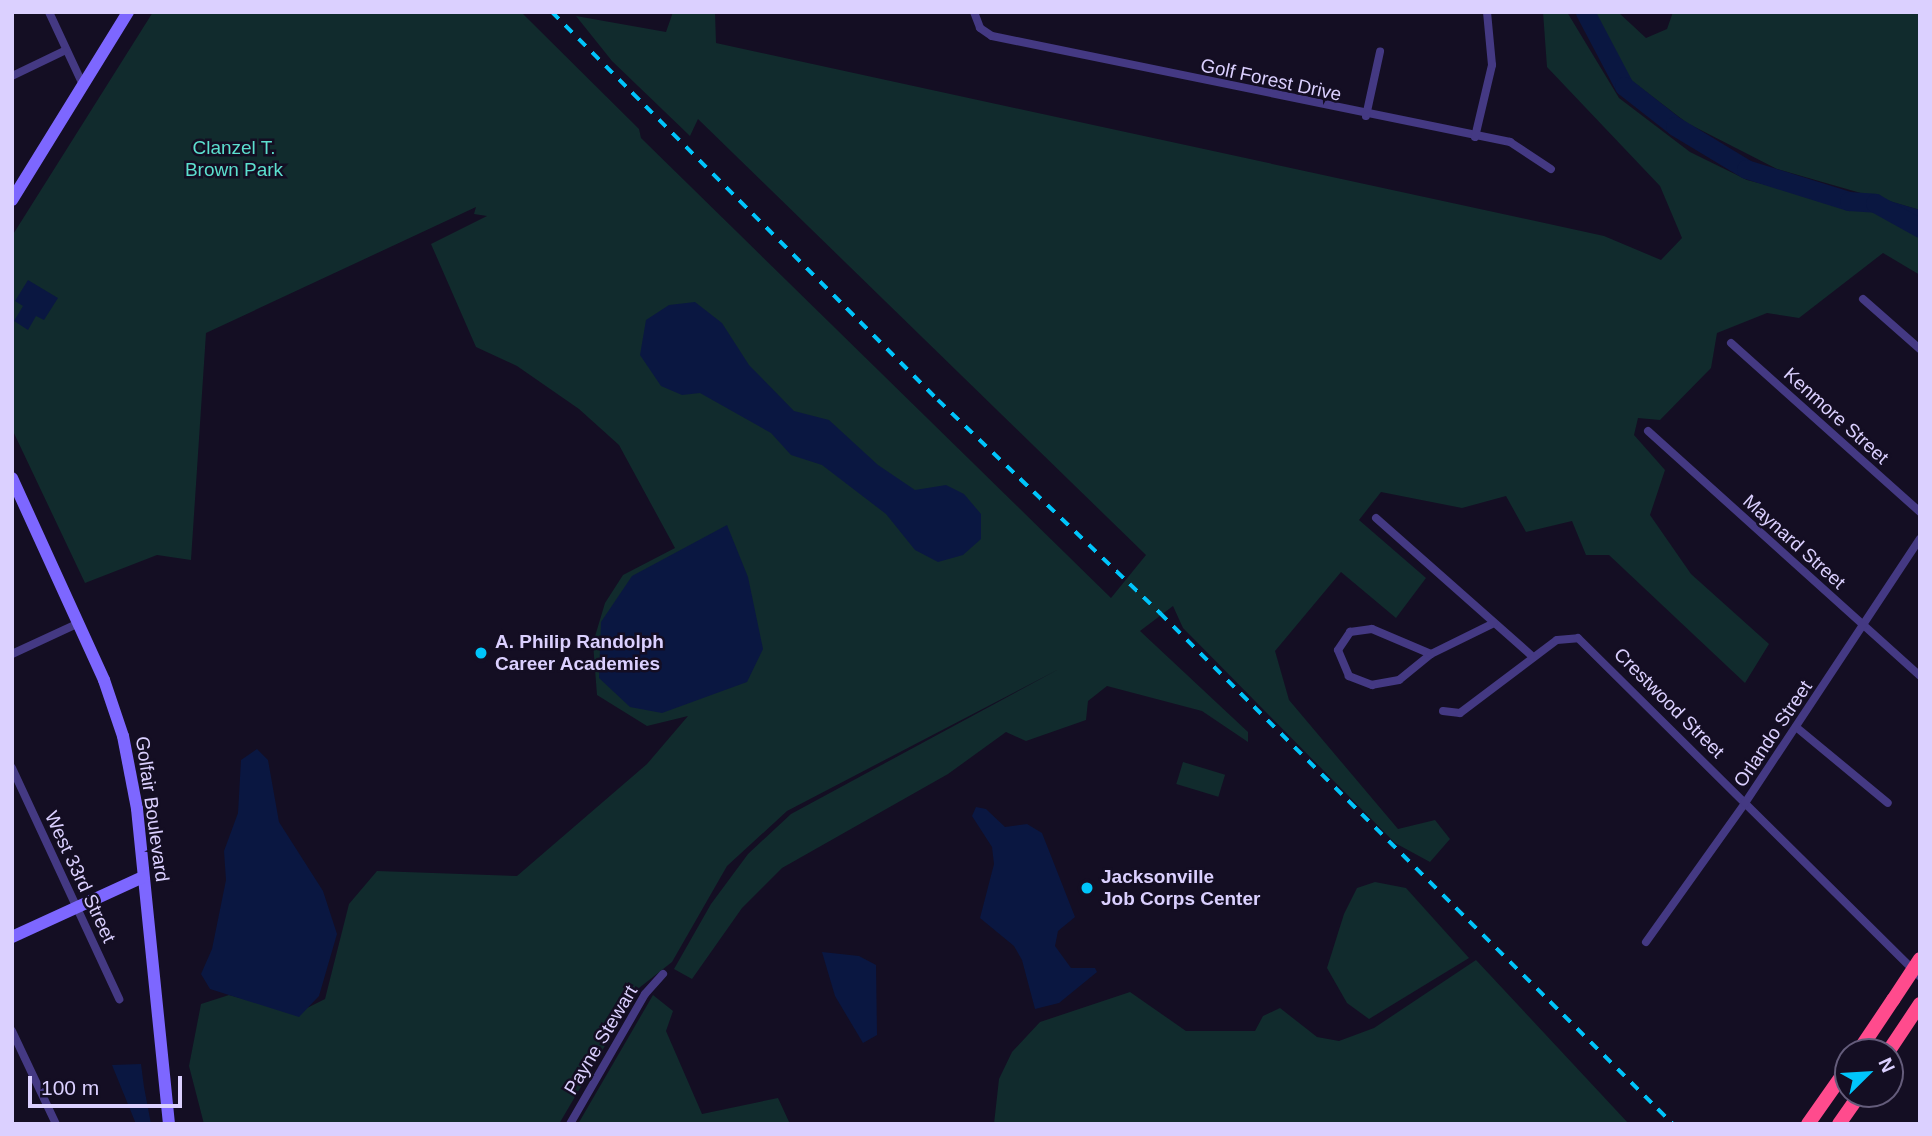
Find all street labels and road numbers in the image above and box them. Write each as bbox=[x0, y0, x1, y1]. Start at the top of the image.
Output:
street label: Golf Forest Drive bbox=[1198, 54, 1344, 106]
street label: Kenmore Street bbox=[1779, 363, 1893, 469]
street label: Maynard Street bbox=[1738, 490, 1850, 594]
street label: Crestwood Street bbox=[1609, 643, 1729, 763]
street label: Orlando Street bbox=[1729, 676, 1817, 792]
street label: Golfair Boulevard bbox=[130, 735, 174, 883]
street label: West 33rd Street bbox=[40, 808, 120, 946]
street label: Payne Stewart bbox=[559, 981, 643, 1099]

